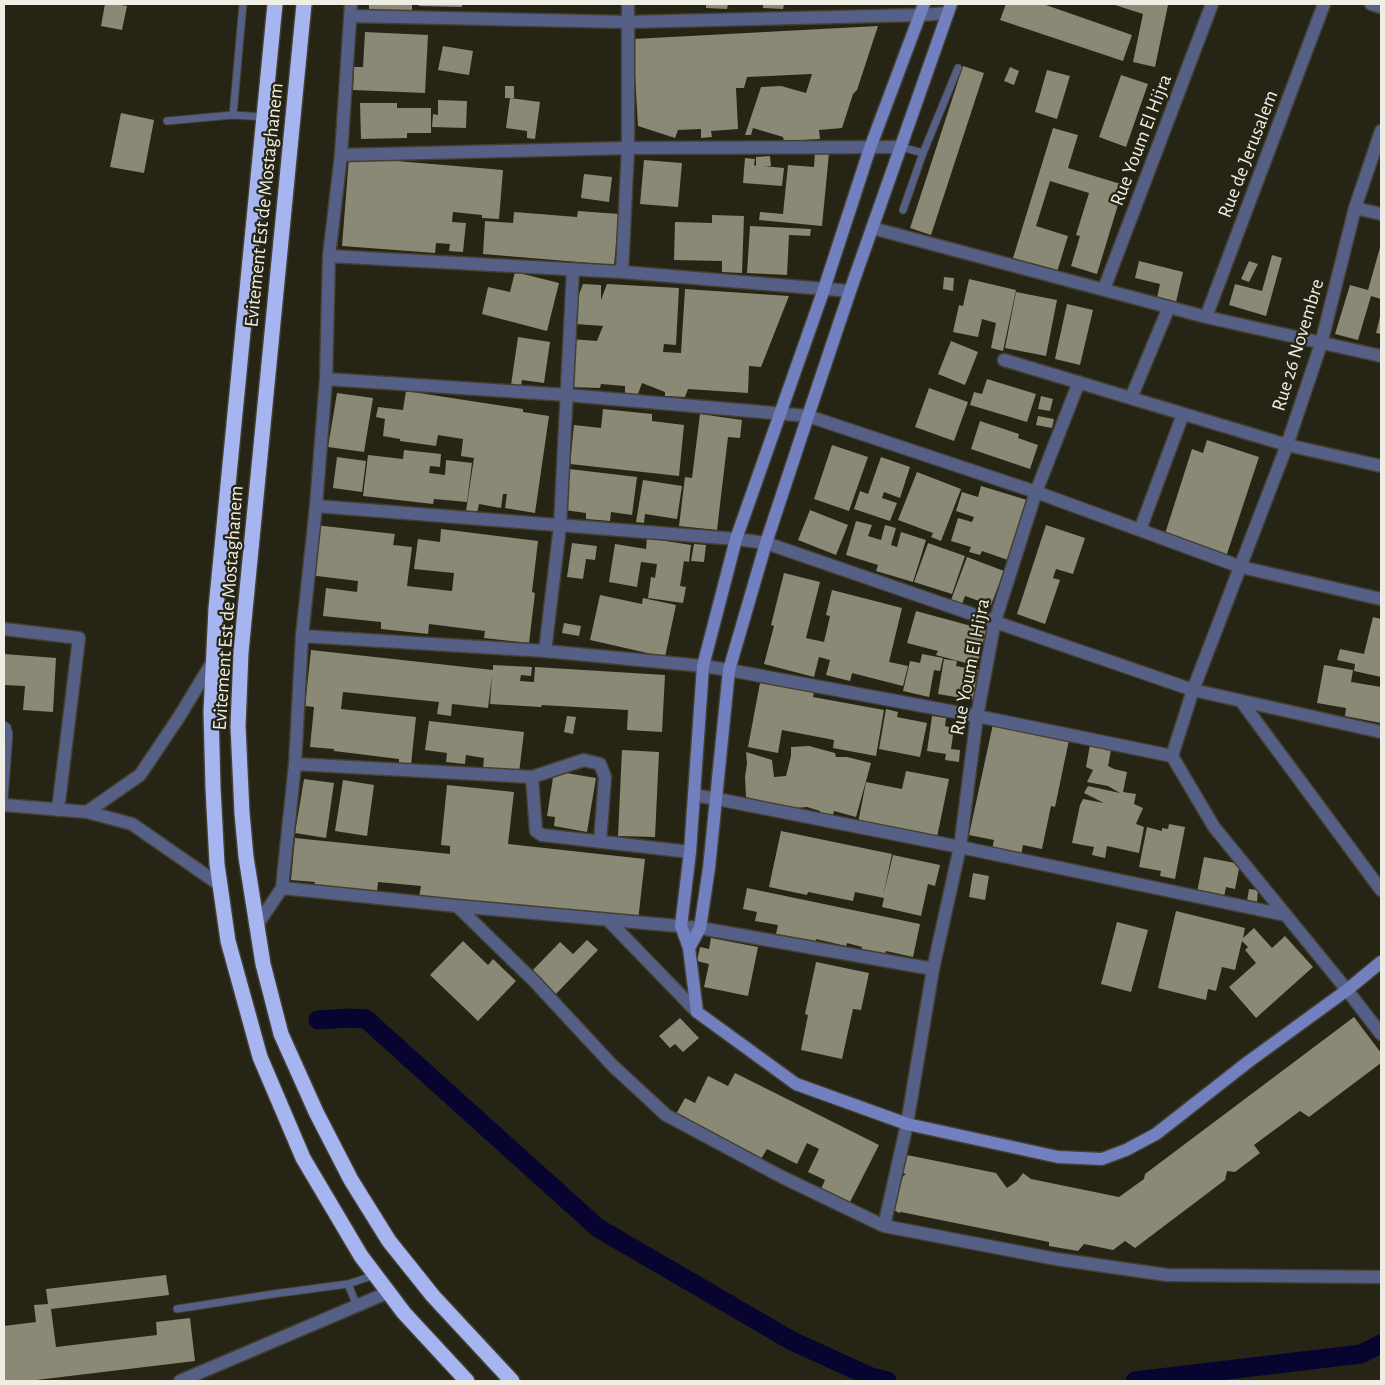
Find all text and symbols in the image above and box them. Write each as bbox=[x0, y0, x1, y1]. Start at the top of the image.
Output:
street label: Rue Youm El Hijra bbox=[1105, 71, 1177, 209]
street label: Evitement Est de Mostaghanem bbox=[239, 82, 289, 328]
street label: Rue de Jerusalem bbox=[1213, 87, 1283, 221]
street label: Rue 26 Novembre bbox=[1266, 276, 1330, 414]
street label: Evitement Est de Mostaghanem bbox=[207, 485, 249, 731]
street label: Rue Youm El Hijra bbox=[945, 596, 995, 738]

